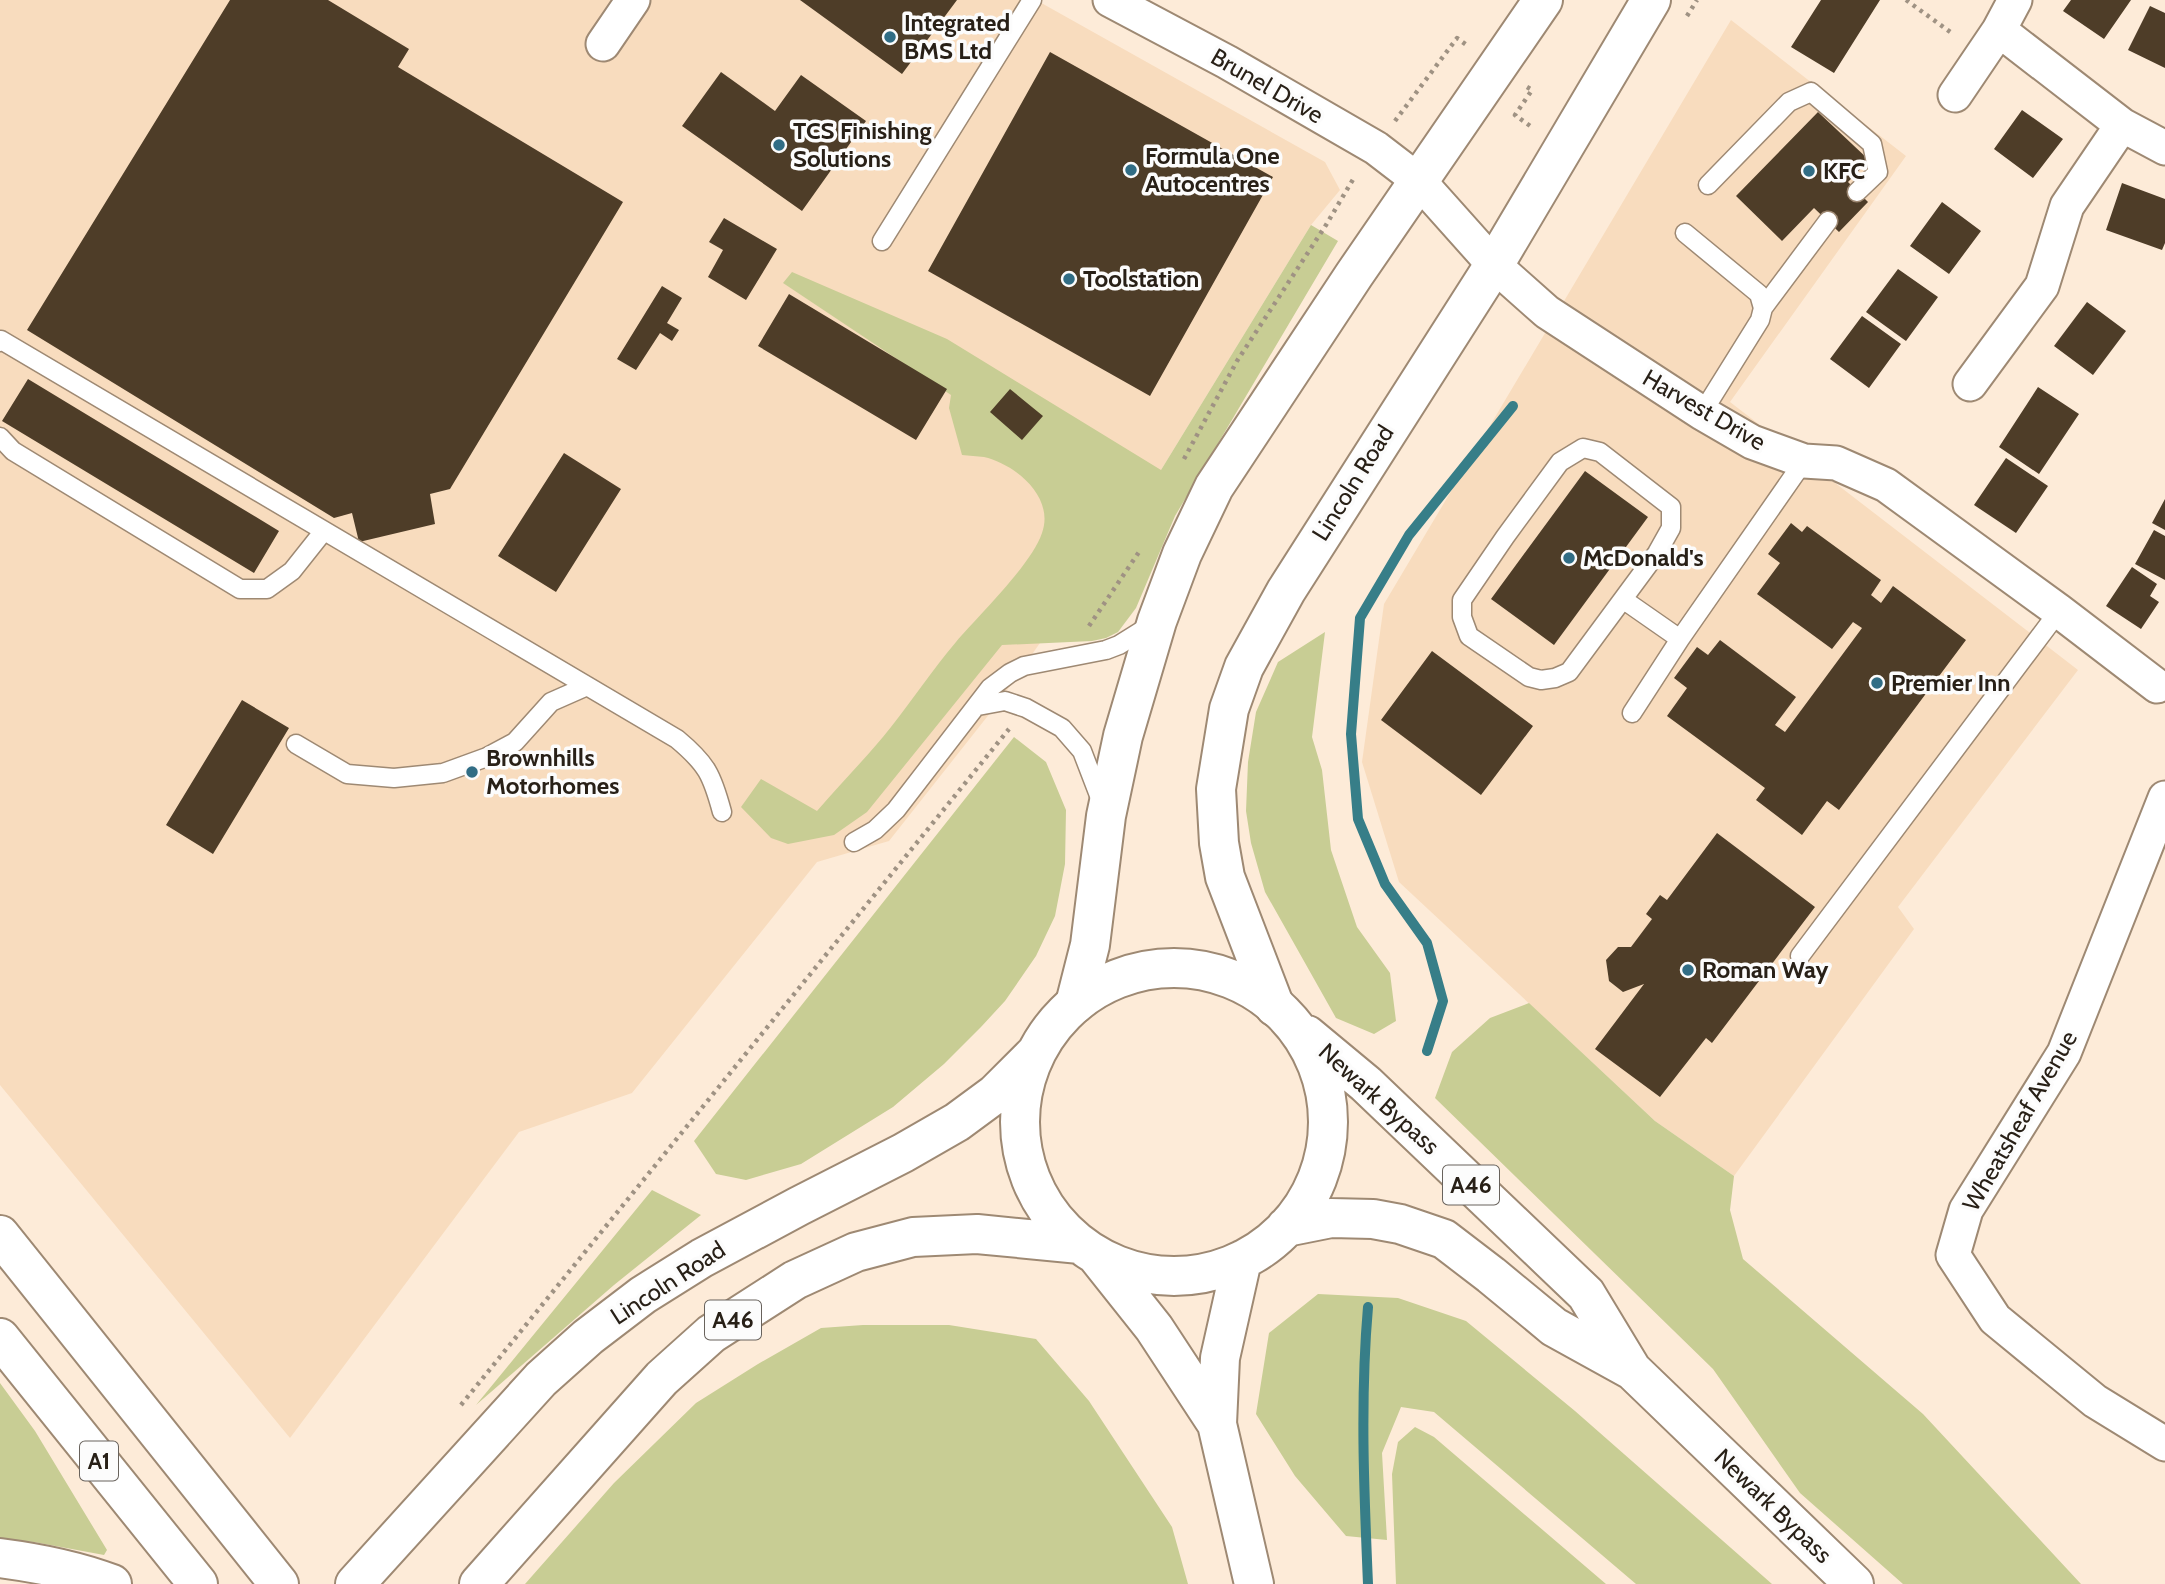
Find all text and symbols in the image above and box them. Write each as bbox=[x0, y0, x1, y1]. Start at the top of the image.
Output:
place label: Integrated BMS Ltd bbox=[904, 8, 1010, 65]
marker: Integrated BMS Ltd bbox=[882, 29, 898, 45]
street label: Brunel Drive bbox=[1206, 42, 1329, 129]
place label: TCS Finishing Solutions bbox=[793, 116, 932, 173]
marker: TCS Finishing Solutions bbox=[771, 137, 787, 153]
place label: Formula One Autocentres bbox=[1145, 141, 1280, 198]
place label: KFC bbox=[1823, 156, 1865, 185]
marker: Formula One Autocentres bbox=[1123, 162, 1139, 178]
marker: KFC bbox=[1801, 163, 1817, 179]
place label: Toolstation bbox=[1083, 264, 1199, 293]
marker: Toolstation bbox=[1061, 271, 1077, 287]
street label: Harvest Drive bbox=[1638, 363, 1771, 456]
street label: Lincoln Road bbox=[1306, 420, 1400, 546]
place label: McDonald's bbox=[1583, 543, 1704, 572]
marker: McDonald's bbox=[1561, 550, 1577, 566]
place label: Premier Inn bbox=[1891, 668, 2011, 697]
marker: Premier Inn bbox=[1869, 675, 1885, 691]
place label: Brownhills Motorhomes bbox=[486, 743, 619, 800]
marker: Brownhills Motorhomes bbox=[464, 764, 480, 780]
place label: Roman Way bbox=[1702, 955, 1828, 984]
marker: Roman Way bbox=[1680, 962, 1696, 978]
street label: Wheatsheaf Avenue bbox=[1956, 1025, 2083, 1216]
street label: Newark Bypass bbox=[1313, 1037, 1446, 1160]
road number: A46 bbox=[1443, 1166, 1499, 1204]
street label: Lincoln Road bbox=[605, 1235, 731, 1330]
road number: A46 bbox=[705, 1301, 761, 1340]
road number: A1 bbox=[80, 1442, 118, 1480]
street label: Newark Bypass bbox=[1709, 1442, 1838, 1569]

